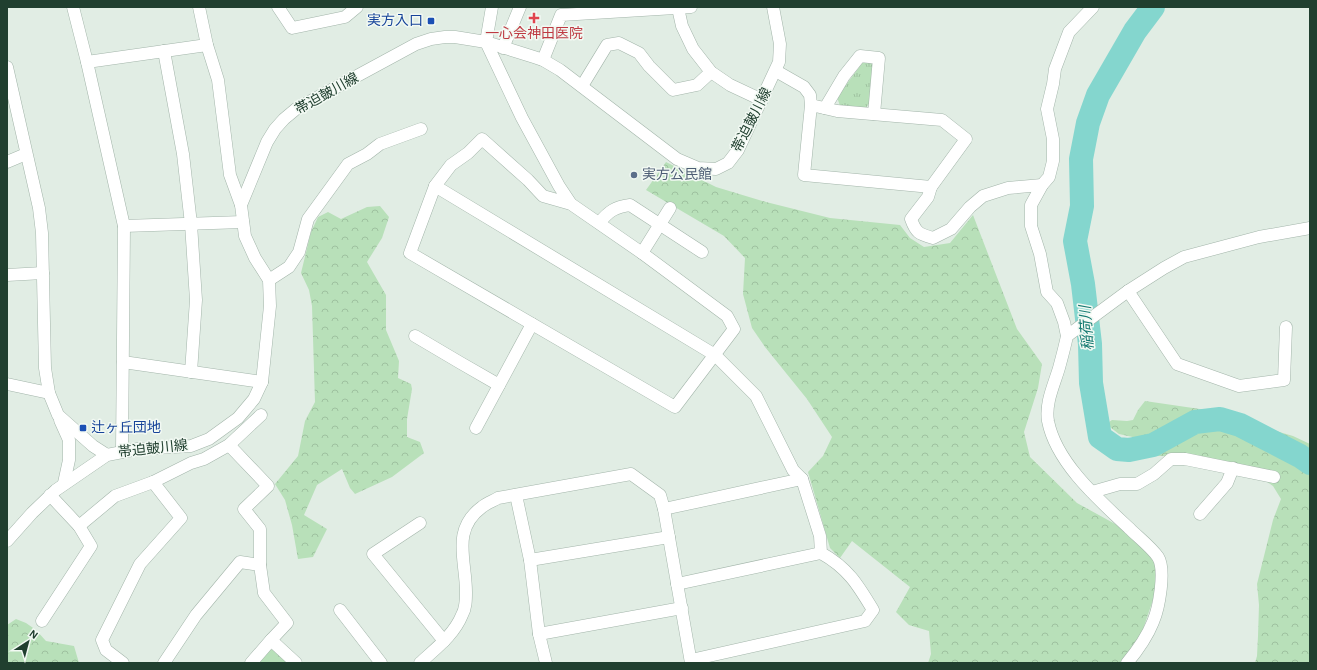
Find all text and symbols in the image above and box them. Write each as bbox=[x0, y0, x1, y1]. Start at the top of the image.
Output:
marker: 一心会神田医院 bbox=[528, 12, 540, 24]
place label: 実方入口 bbox=[367, 13, 423, 28]
marker: 実方入口 bbox=[426, 16, 436, 26]
place label: 一心会神田医院 bbox=[485, 26, 583, 41]
street label: 帯迫皷川線 bbox=[293, 70, 361, 117]
street label: 帯迫皷川線 bbox=[729, 85, 774, 154]
place label: 実方公民館 bbox=[642, 167, 712, 182]
marker: 実方公民館 bbox=[629, 170, 639, 180]
water label: 稲荷川 bbox=[1077, 303, 1096, 351]
place label: 辻ヶ丘団地 bbox=[91, 420, 161, 435]
marker: 辻ヶ丘団地 bbox=[78, 423, 88, 433]
street label: 帯迫皷川線 bbox=[117, 437, 189, 460]
north arrow bbox=[8, 622, 48, 662]
text: N bbox=[27, 628, 40, 641]

